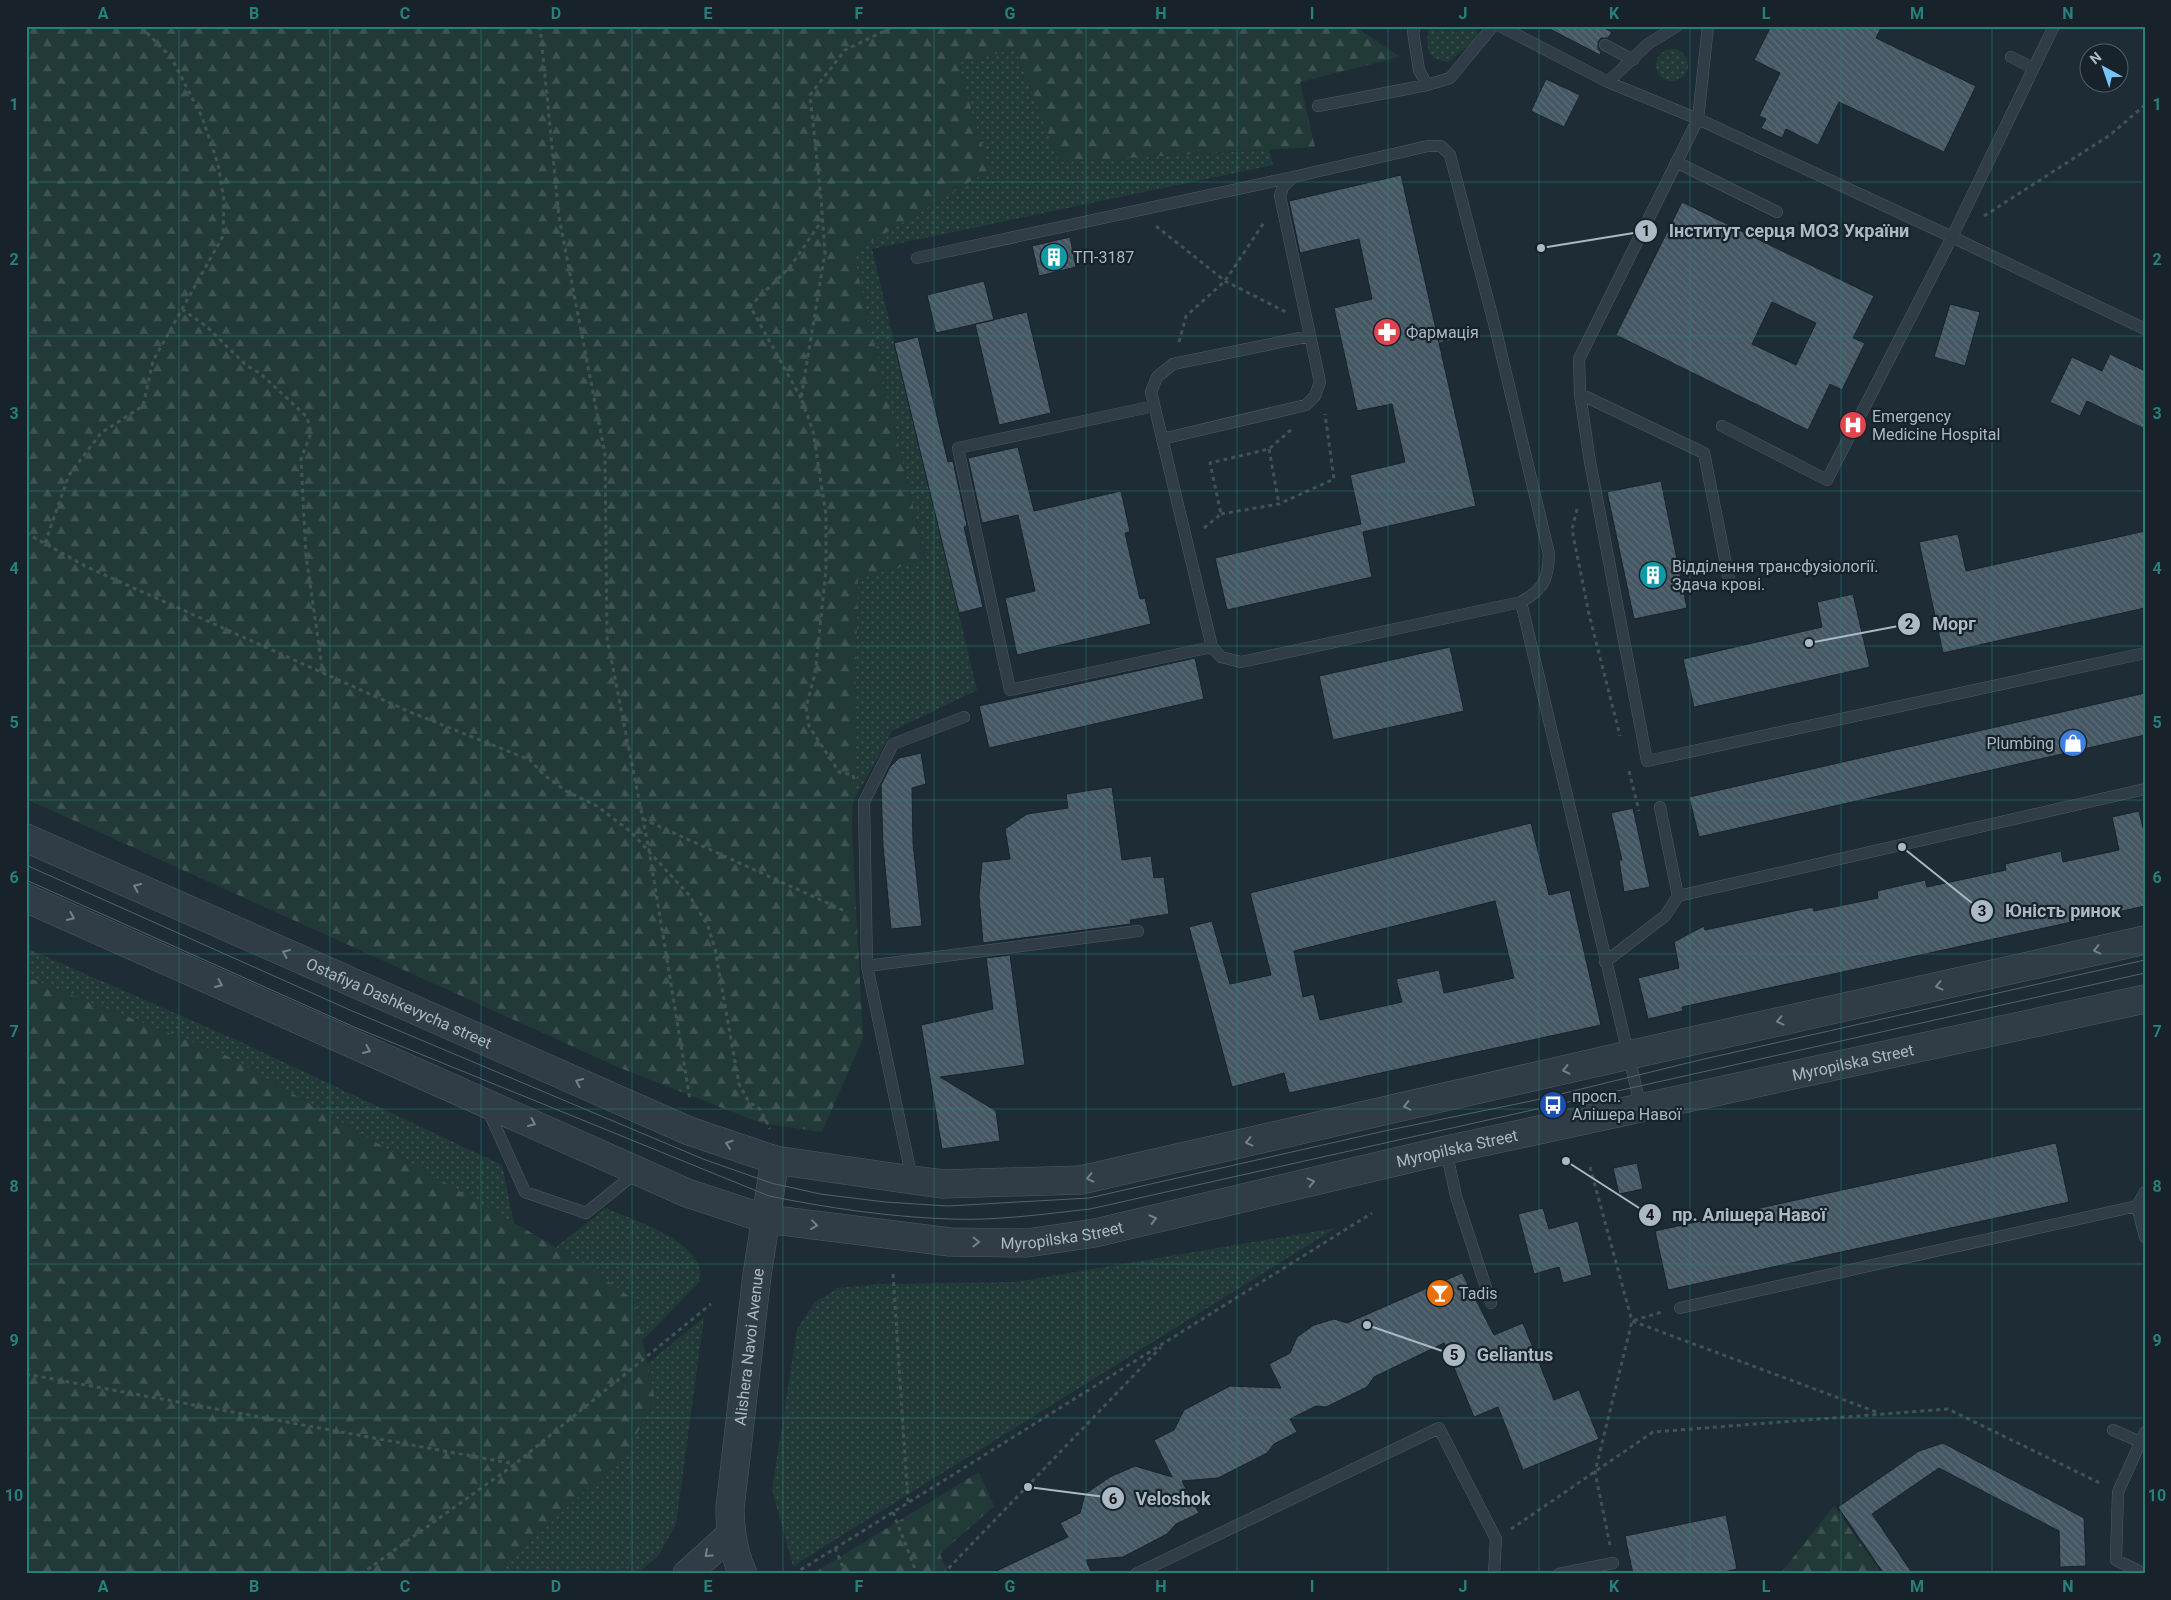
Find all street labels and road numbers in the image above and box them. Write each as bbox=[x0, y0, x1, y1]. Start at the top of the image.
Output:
street label: Ostafiya Dashkevycha street bbox=[303, 954, 495, 1053]
street label: Myropilska Street bbox=[1790, 1040, 1915, 1085]
street label: Myropilska Street bbox=[1394, 1126, 1520, 1171]
street label: Myropilska Street bbox=[1000, 1218, 1125, 1253]
street label: Alishera Navoi Avenue bbox=[731, 1267, 768, 1427]

